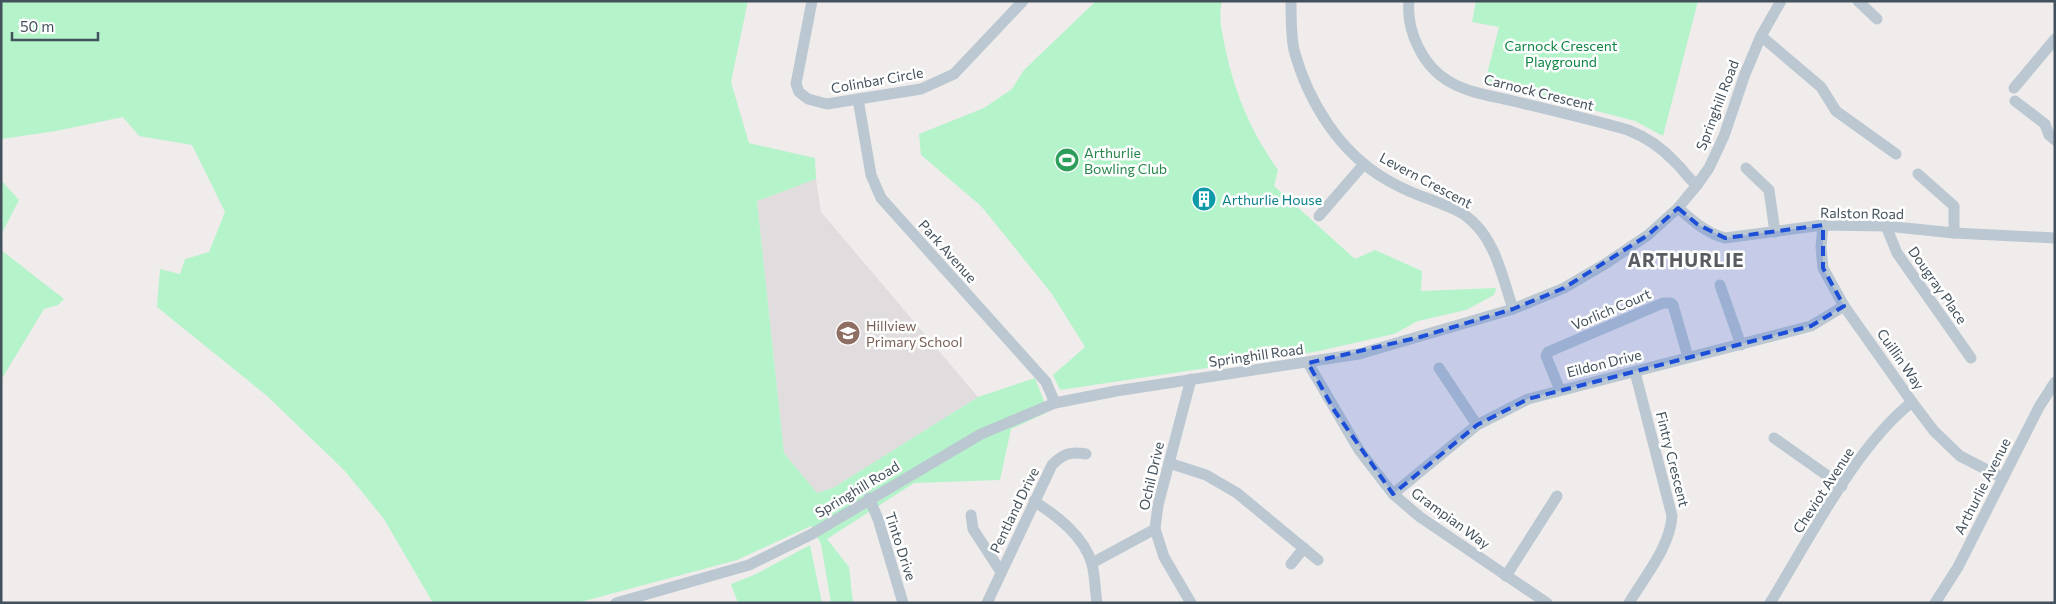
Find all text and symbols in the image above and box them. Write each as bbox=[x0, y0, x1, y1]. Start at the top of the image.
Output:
scale bar bbox=[12, 10, 99, 42]
text: 50 m bbox=[20, 17, 54, 35]
park label: Carnock Crescent Playground bbox=[1505, 37, 1618, 70]
street label: Springhill Road bbox=[1692, 57, 1742, 153]
street label: Colinbar Circle bbox=[830, 64, 924, 96]
street label: Carnock Crescent bbox=[1482, 70, 1596, 114]
place label: Arthurlie Bowling Club bbox=[1084, 144, 1167, 177]
sports icon: Arthurlie Bowling Club bbox=[1054, 147, 1080, 173]
street label: Levern Crescent bbox=[1377, 148, 1476, 212]
building icon: Arthurlie House bbox=[1191, 186, 1217, 212]
place label: Arthurlie House bbox=[1222, 191, 1322, 208]
street label: Ralston Road bbox=[1820, 204, 1904, 222]
street label: Park Avenue bbox=[915, 216, 981, 286]
street label: Dougray Place bbox=[1905, 243, 1971, 327]
district label: ARTHURLIE bbox=[1627, 248, 1745, 271]
street label: Vorlich Court bbox=[1569, 285, 1653, 333]
place label: Hillview Primary School bbox=[866, 317, 962, 350]
school or university icon: Hillview Primary School bbox=[835, 320, 861, 346]
street label: Cuillin Way bbox=[1874, 325, 1928, 393]
street label: Springhill Road bbox=[1208, 340, 1304, 370]
street label: Eildon Drive bbox=[1565, 346, 1643, 380]
street label: Fintry Crescent bbox=[1653, 410, 1693, 509]
street label: Arthurlie Avenue bbox=[1950, 435, 2014, 537]
street label: Ochil Drive bbox=[1135, 440, 1167, 512]
street label: Cheviot Avenue bbox=[1789, 444, 1857, 536]
street label: Springhill Road bbox=[812, 457, 902, 521]
street label: Pentland Drive bbox=[986, 464, 1042, 556]
street label: Grampian Way bbox=[1408, 484, 1494, 552]
street label: Tinto Drive bbox=[882, 510, 920, 582]

